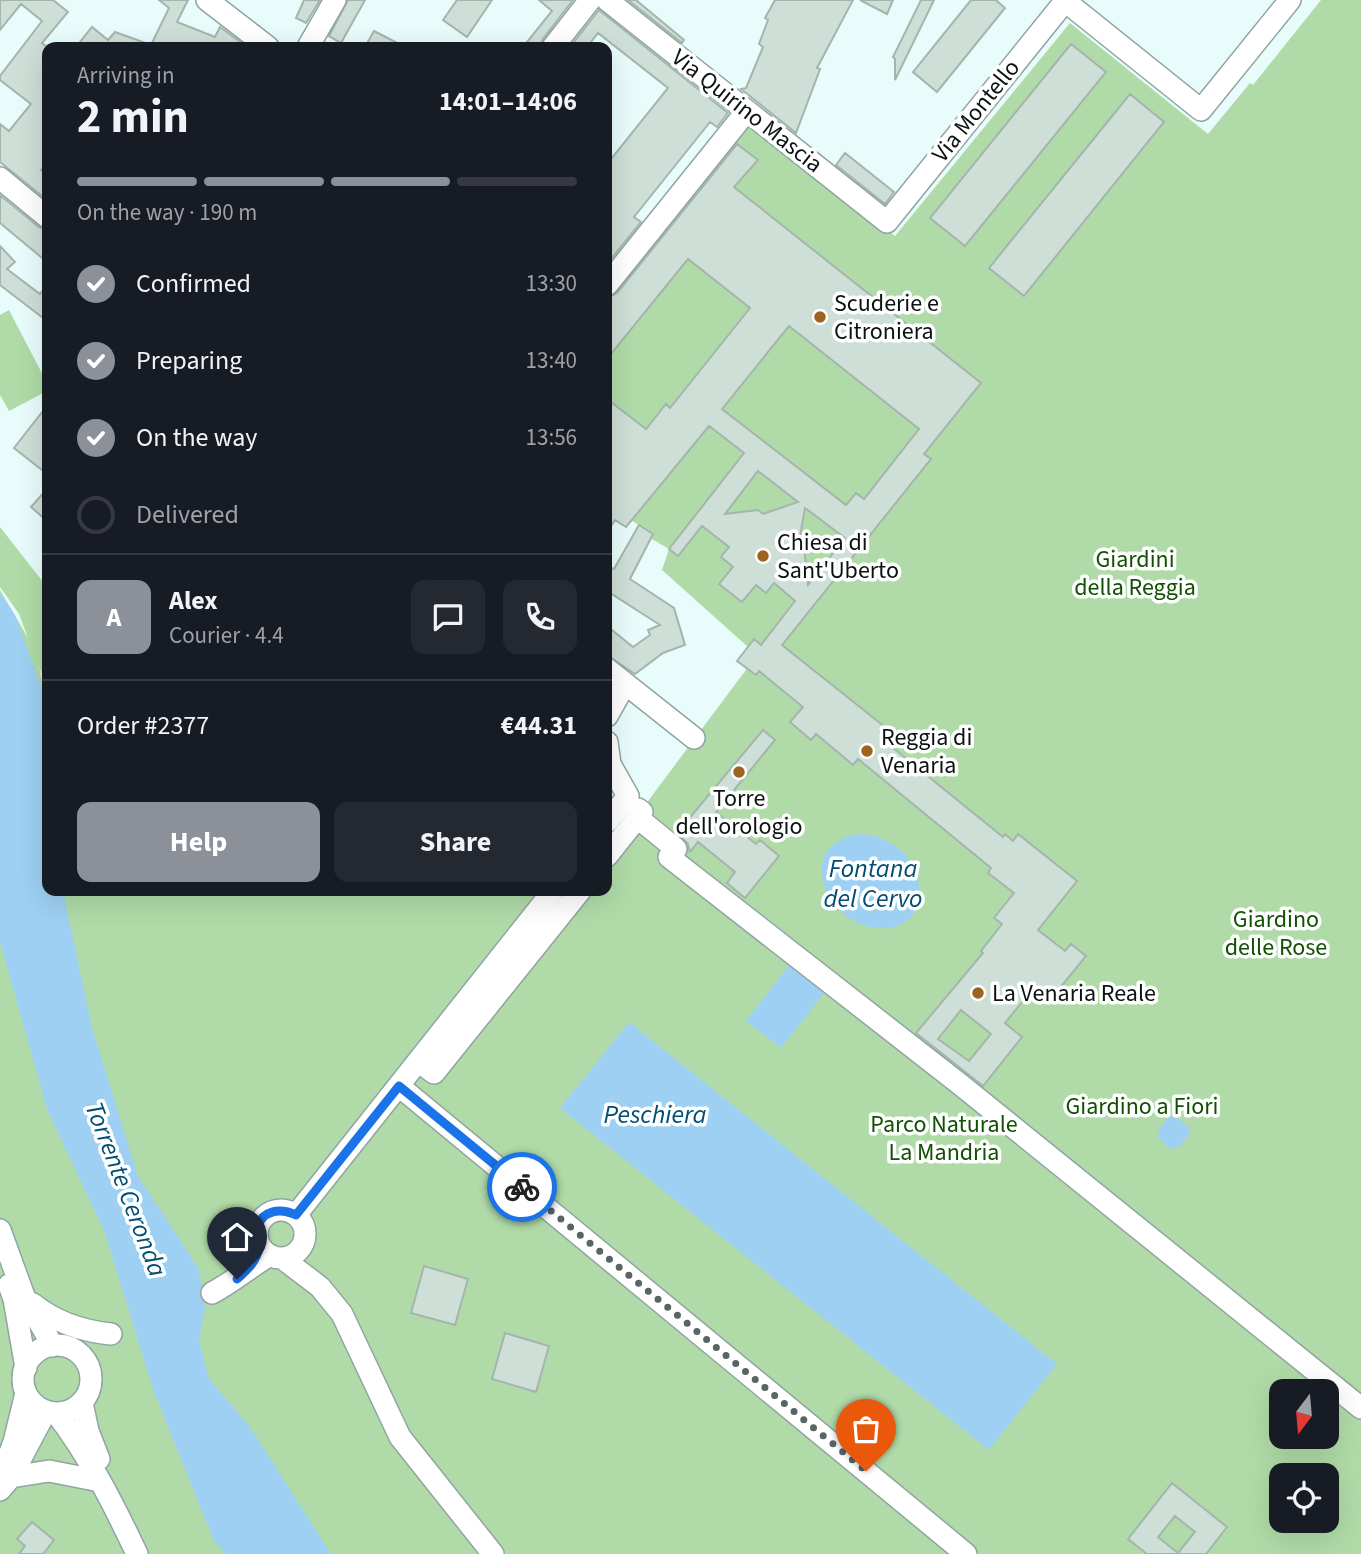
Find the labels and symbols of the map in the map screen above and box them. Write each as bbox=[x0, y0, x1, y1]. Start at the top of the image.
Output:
street label: Via Quirino Mascia bbox=[664, 41, 830, 181]
street label: Via Montello bbox=[923, 52, 1029, 170]
place label: Scuderie e Citroniera bbox=[834, 286, 939, 349]
marker: Scuderie e Citroniera bbox=[812, 309, 828, 325]
place label: Chiesa di Sant'Uberto bbox=[777, 525, 899, 588]
park label: Giardini della Reggia bbox=[1074, 542, 1196, 605]
marker: Chiesa di Sant'Uberto bbox=[755, 548, 771, 564]
place label: Reggia di Venaria bbox=[881, 720, 972, 783]
marker: Reggia di Venaria bbox=[859, 743, 875, 759]
marker: Torre dell'orologio bbox=[731, 764, 747, 780]
place label: Torre dell'orologio bbox=[676, 781, 803, 844]
water label: Fontana del Cervo bbox=[824, 850, 922, 917]
park label: Giardino delle Rose bbox=[1225, 902, 1327, 965]
place label: La Venaria Reale bbox=[992, 976, 1156, 1011]
marker: La Venaria Reale bbox=[970, 985, 986, 1001]
park label: Giardino a Fiori bbox=[1066, 1089, 1218, 1124]
water label: Torrente Ceronda bbox=[76, 1096, 176, 1282]
water label: Peschiera bbox=[604, 1096, 707, 1133]
park label: Parco Naturale La Mandria bbox=[870, 1107, 1018, 1170]
courier bbox=[487, 1152, 557, 1222]
pin bbox=[207, 1207, 267, 1279]
north arrow bbox=[1269, 1379, 1339, 1449]
pin bbox=[836, 1399, 896, 1471]

